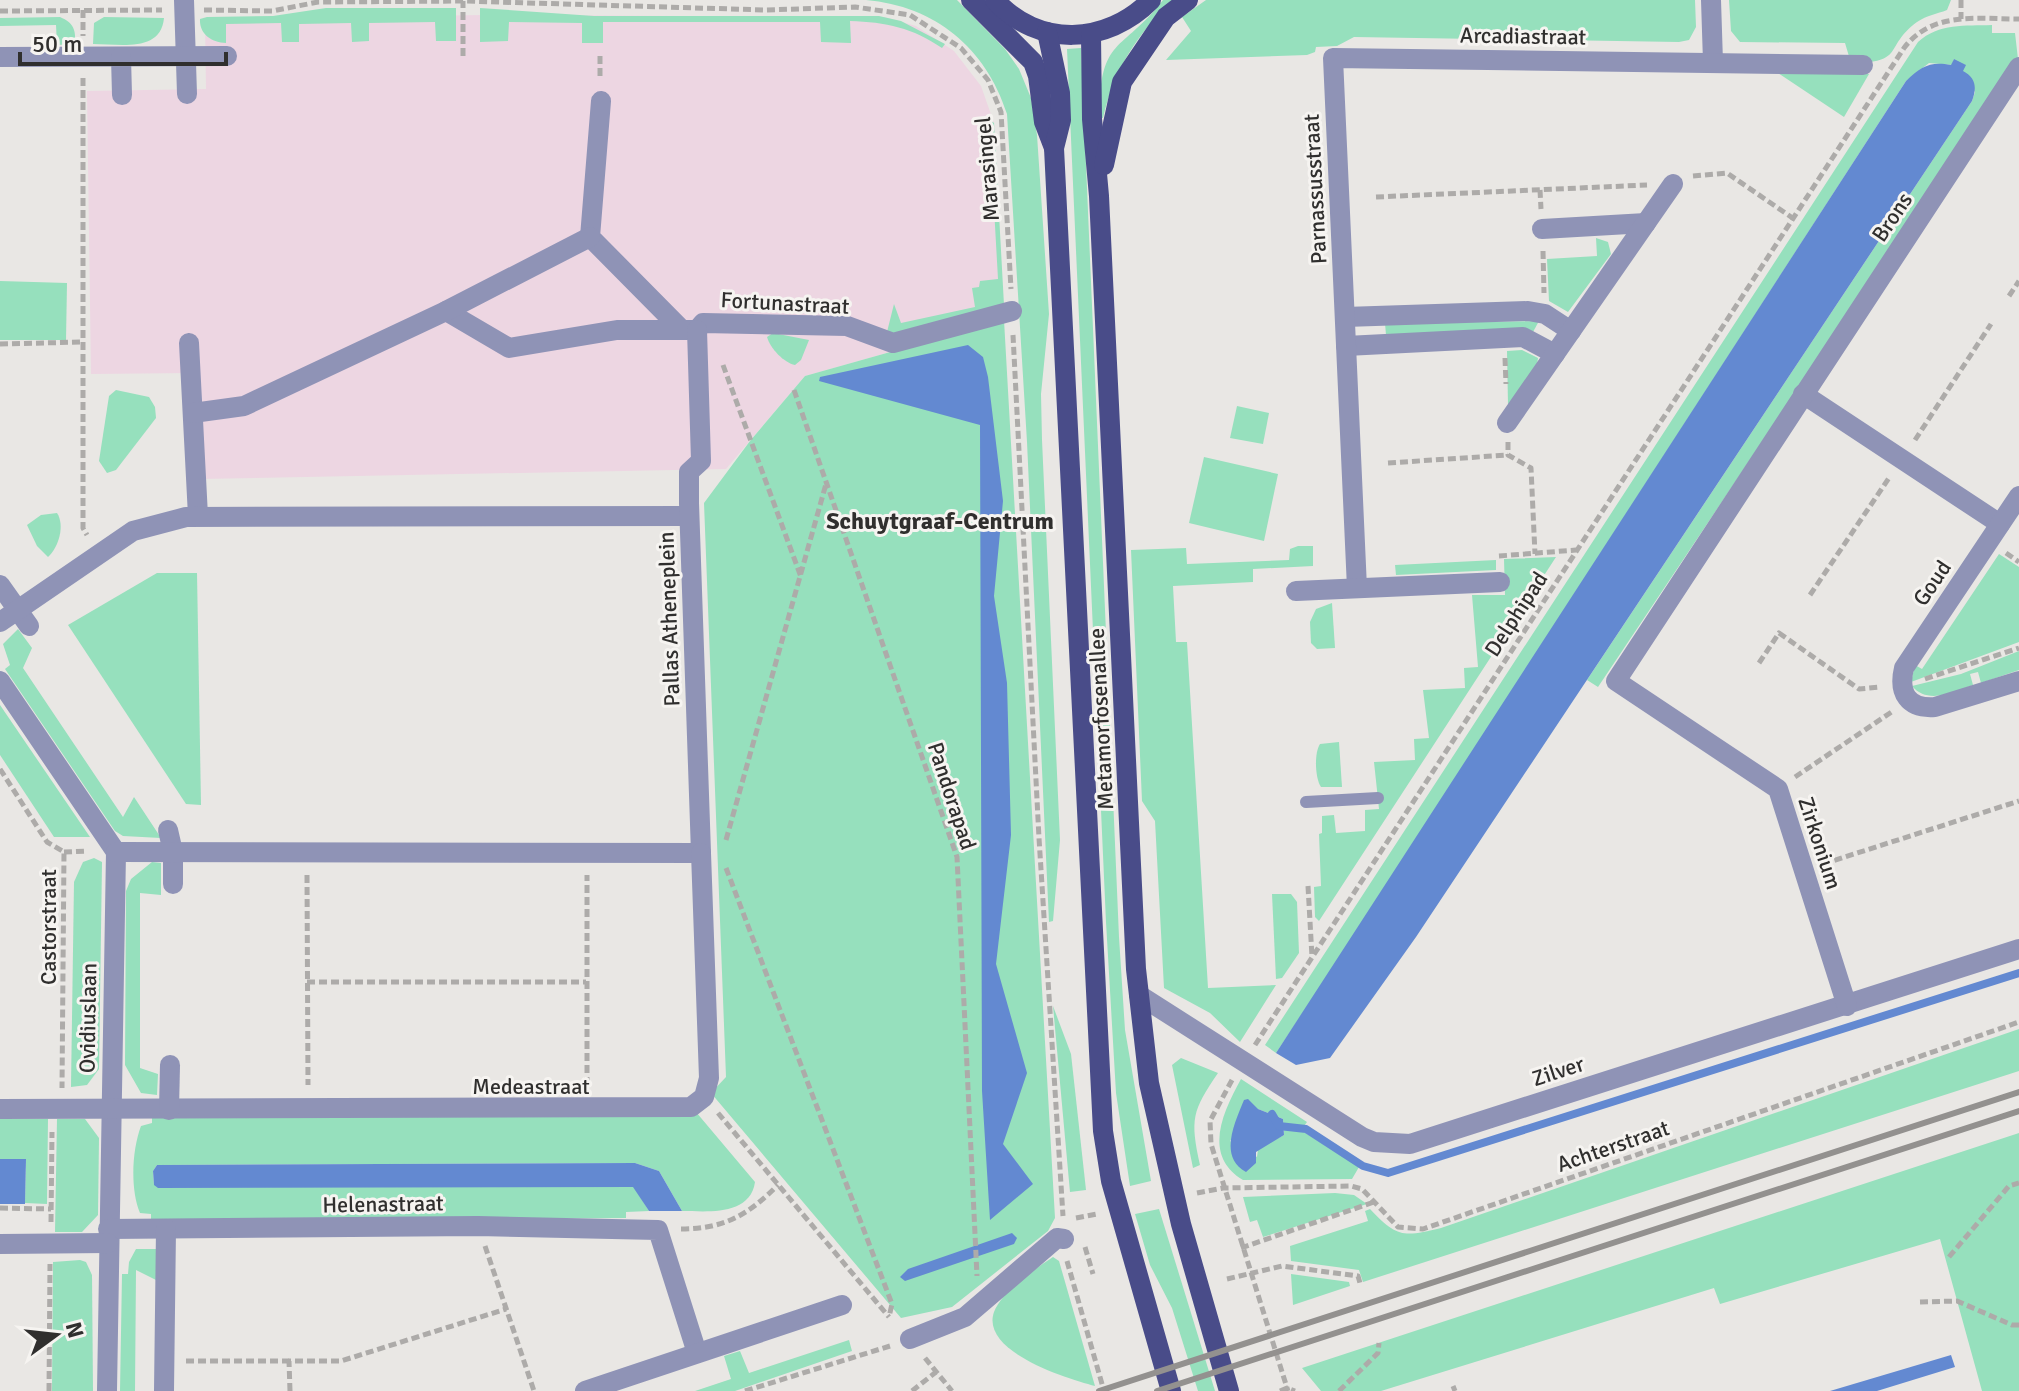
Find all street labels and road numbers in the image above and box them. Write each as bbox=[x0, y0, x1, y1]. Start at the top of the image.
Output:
street label: Arcadiastraat bbox=[1460, 21, 1587, 51]
street label: Parnassusstraat bbox=[1298, 113, 1332, 265]
street label: Marasingel bbox=[969, 116, 1005, 222]
street label: Brons bbox=[1866, 187, 1918, 247]
street label: Fortunastraat bbox=[720, 286, 850, 320]
street label: Pallas Atheneplein bbox=[652, 531, 686, 707]
street label: Goud bbox=[1907, 555, 1957, 611]
street label: Delphipad bbox=[1479, 567, 1553, 661]
street label: Metamorfosenallee bbox=[1083, 627, 1119, 811]
street label: Pandorapad bbox=[922, 739, 982, 853]
street label: Zirkonium bbox=[1792, 793, 1848, 893]
street label: Castorstraat bbox=[35, 869, 62, 985]
street label: Ovidiuslaan bbox=[74, 963, 102, 1073]
street label: Zilver bbox=[1528, 1050, 1588, 1092]
street label: Medeastraat bbox=[472, 1073, 590, 1100]
street label: Achterstraat bbox=[1553, 1114, 1673, 1178]
street label: Helenastraat bbox=[322, 1189, 444, 1219]

